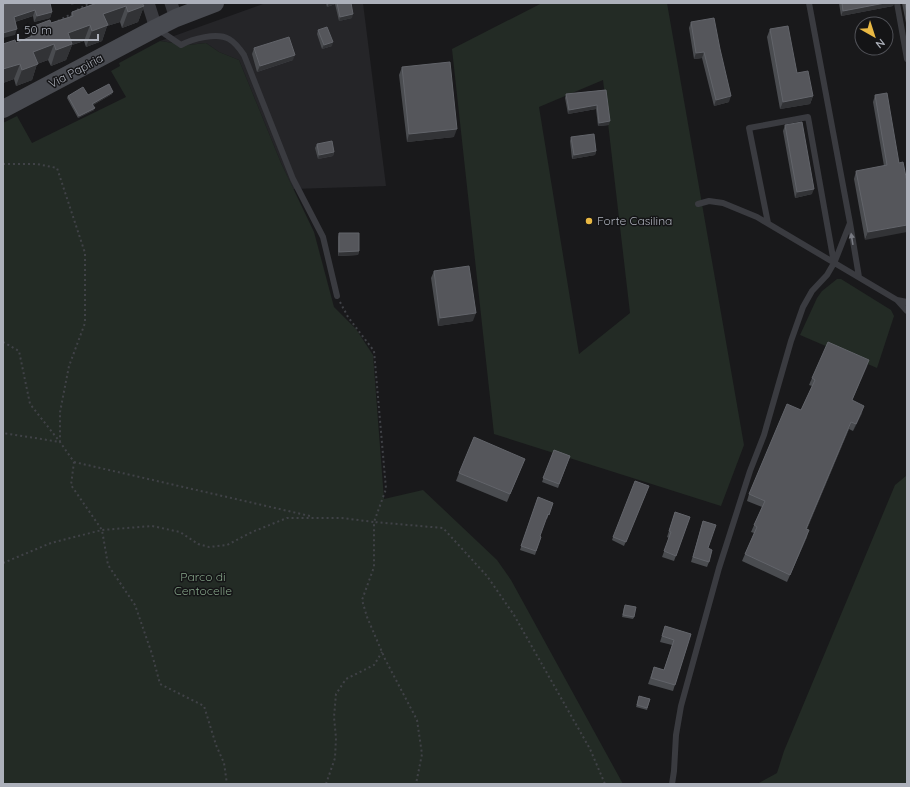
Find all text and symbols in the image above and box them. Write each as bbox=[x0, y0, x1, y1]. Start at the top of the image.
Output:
scale bar bbox=[18, 16, 98, 42]
north arrow bbox=[854, 16, 894, 56]
text: 50 m bbox=[24, 22, 52, 37]
text: N bbox=[873, 36, 888, 52]
street label: Via Papiria bbox=[46, 50, 106, 91]
place label: Forte Casilina bbox=[597, 213, 672, 228]
marker: Forte Casilina bbox=[584, 216, 594, 226]
one-way arrow bbox=[849, 232, 855, 245]
park label: Parco di Centocelle bbox=[174, 569, 232, 598]

